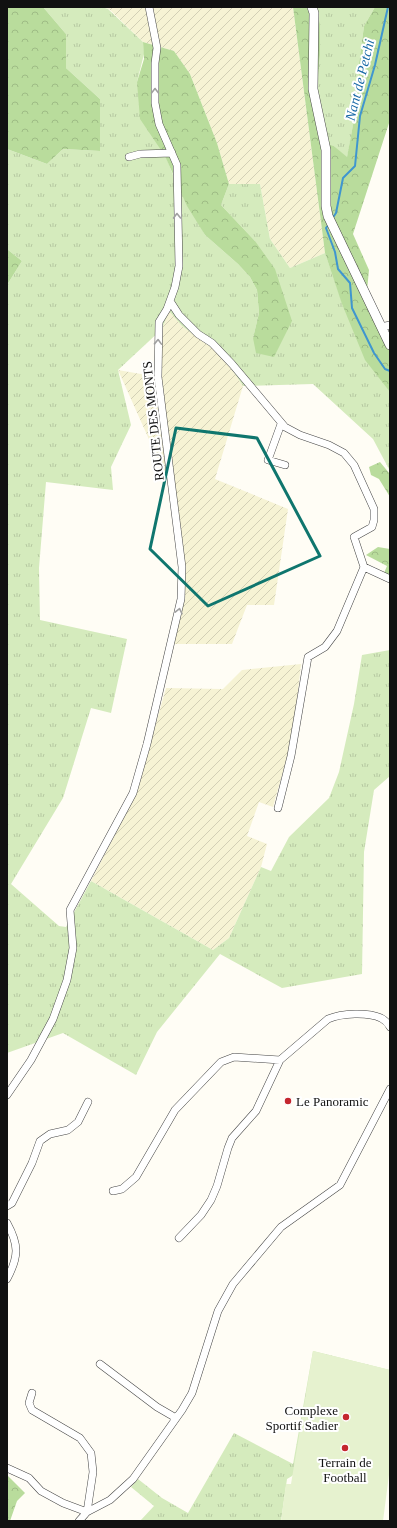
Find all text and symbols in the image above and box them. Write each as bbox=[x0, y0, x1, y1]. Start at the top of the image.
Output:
water label: Nant de Petchi bbox=[342, 38, 377, 123]
one-way arrow bbox=[151, 88, 159, 94]
one-way arrow bbox=[173, 213, 182, 219]
one-way arrow bbox=[154, 339, 163, 345]
street label: ROUTE DES MONTS bbox=[139, 361, 167, 481]
one-way arrow bbox=[174, 608, 182, 614]
place label: Le Panoramic bbox=[296, 1094, 369, 1109]
marker: Le Panoramic bbox=[283, 1096, 293, 1106]
place label: Complexe Sportif Sadier bbox=[265, 1403, 339, 1433]
marker: Complexe Sportif Sadier bbox=[341, 1412, 351, 1422]
marker: Terrain de Football bbox=[340, 1443, 350, 1453]
place label: Terrain de Football bbox=[319, 1455, 372, 1485]

